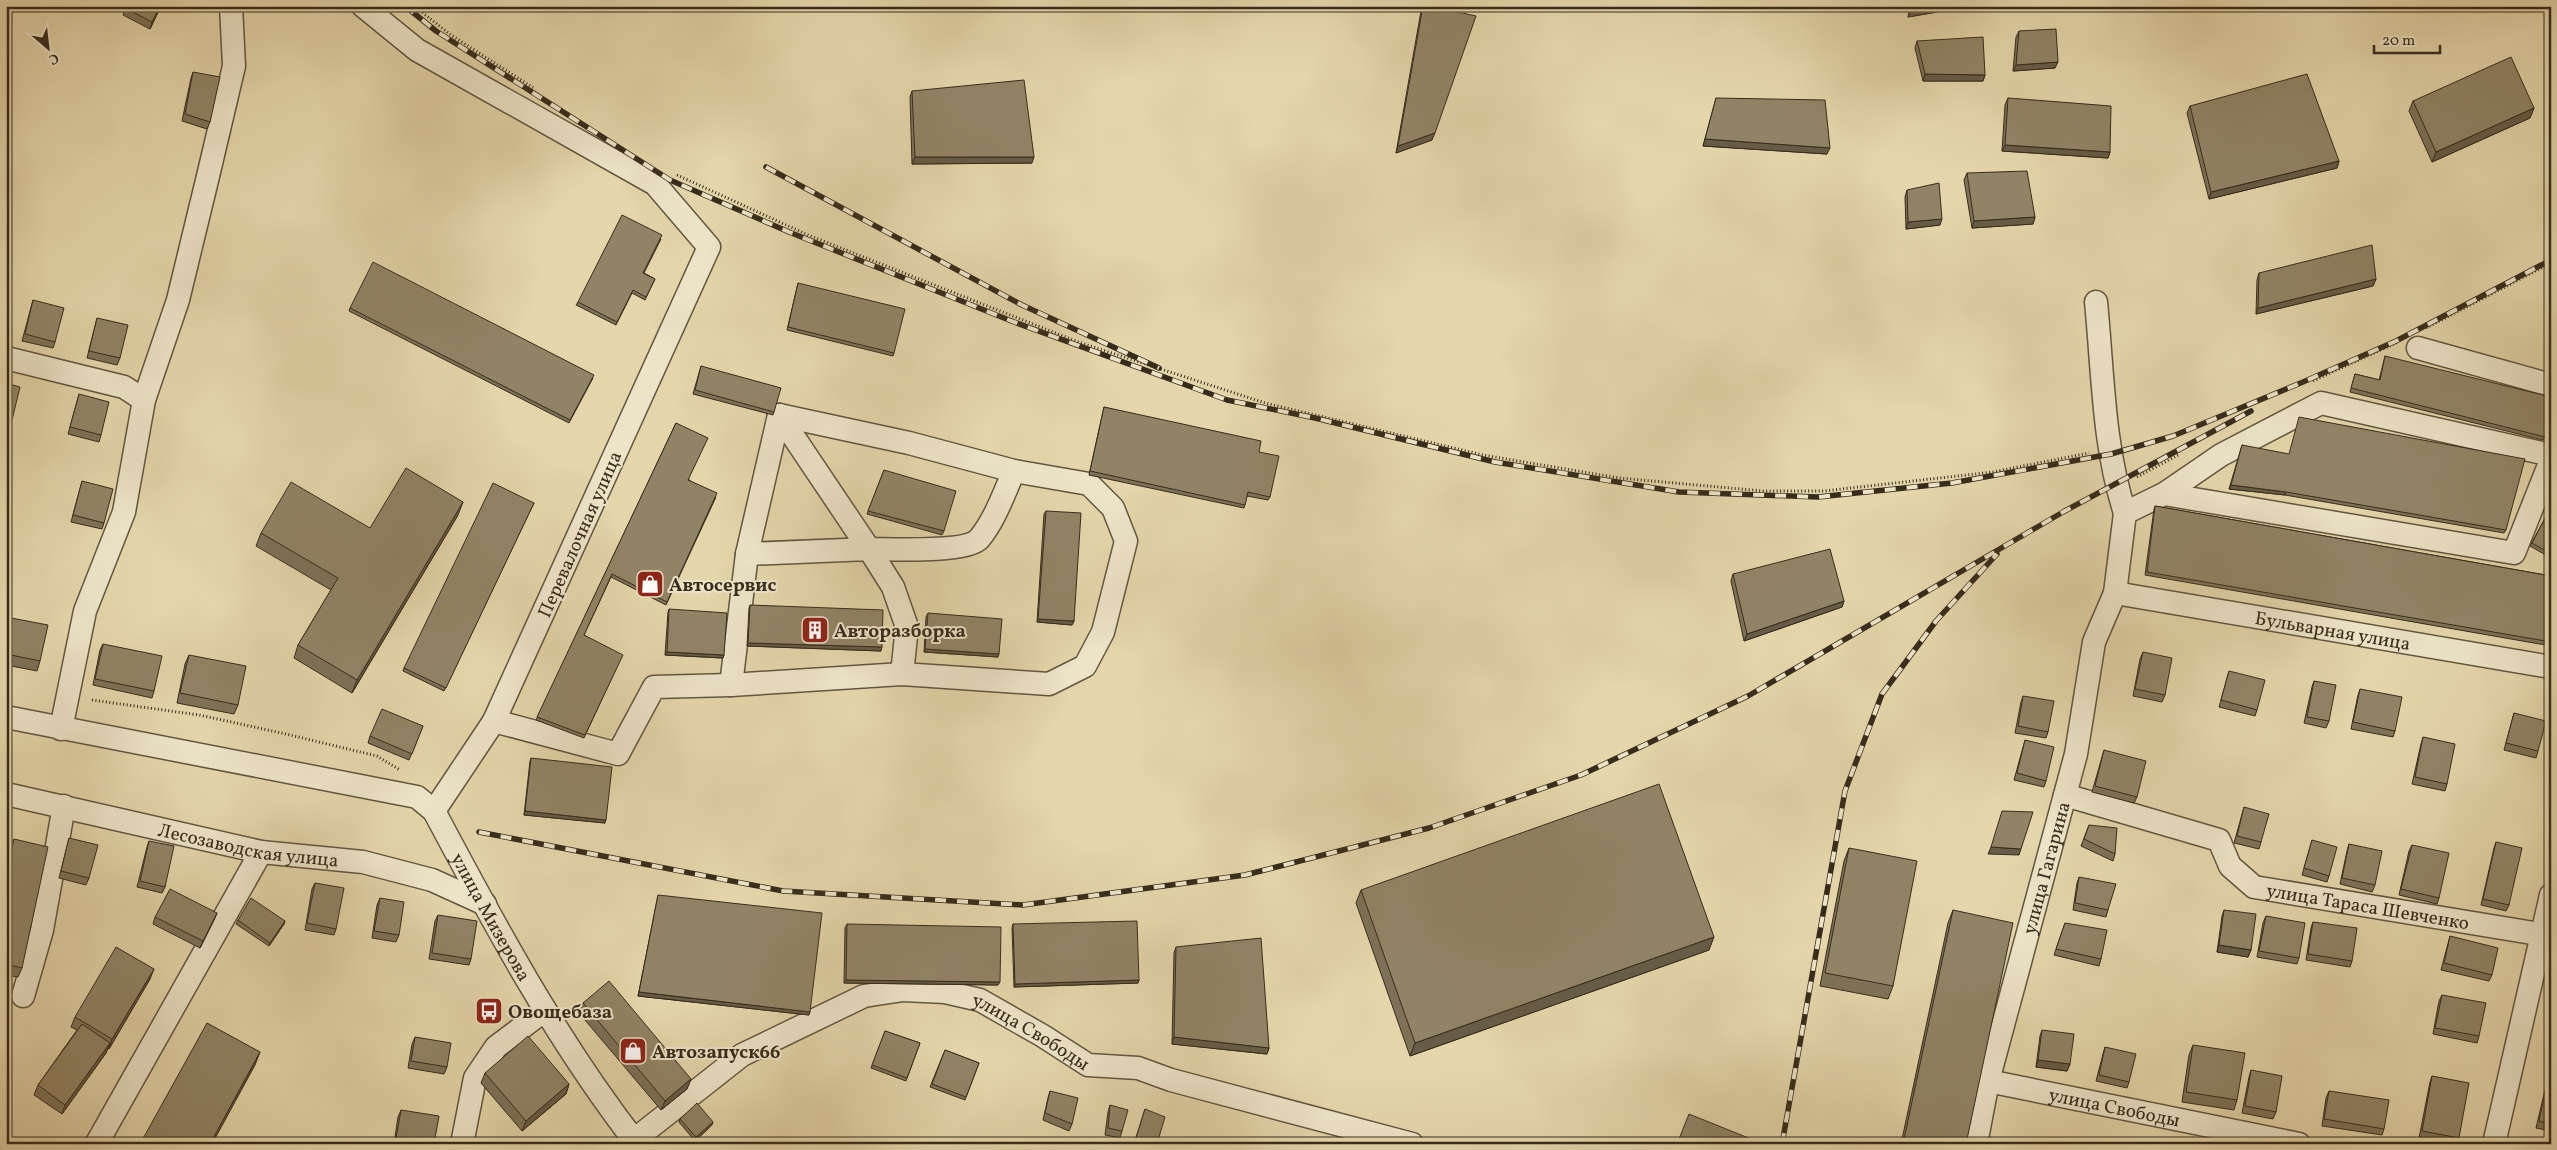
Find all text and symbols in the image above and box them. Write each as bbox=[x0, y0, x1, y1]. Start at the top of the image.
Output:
north arrow bbox=[22, 22, 72, 72]
scale bar bbox=[2374, 22, 2441, 54]
text: 20 m bbox=[2382, 31, 2415, 52]
text: С bbox=[45, 48, 62, 69]
street label: Перевалочная улица bbox=[532, 447, 629, 622]
shop icon: Автосервис bbox=[635, 569, 665, 599]
place label: Автосервис bbox=[669, 573, 777, 599]
street label: Бульварная улица bbox=[2253, 606, 2412, 658]
building icon: Авторазборка bbox=[800, 615, 830, 645]
place label: Авторазборка bbox=[834, 619, 966, 645]
street label: улица Гагарина bbox=[2017, 799, 2078, 938]
street label: Лесозаводская улица bbox=[155, 818, 340, 875]
street label: улица Мизерова bbox=[444, 849, 536, 987]
street label: улица Тараса Шевченко bbox=[2264, 878, 2471, 937]
street label: улица Свободы bbox=[970, 988, 1094, 1078]
bus stop icon: Овощебаза bbox=[474, 996, 504, 1026]
place label: Овощебаза bbox=[508, 1000, 612, 1026]
shop icon: Автозапуск66 bbox=[618, 1036, 648, 1066]
place label: Автозапуск66 bbox=[652, 1040, 780, 1066]
street label: улица Свободы bbox=[2046, 1083, 2182, 1135]

